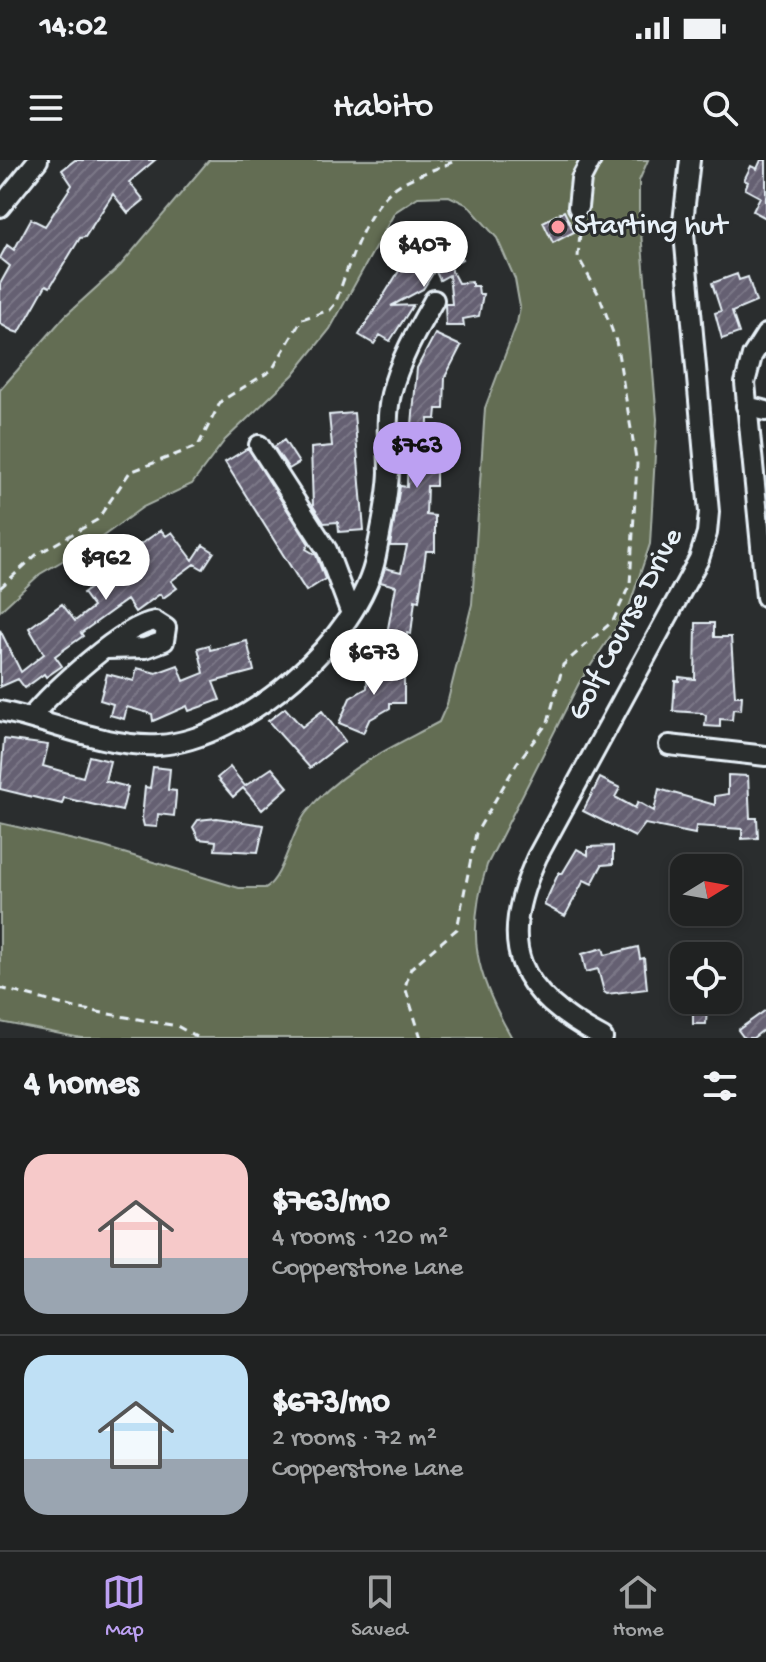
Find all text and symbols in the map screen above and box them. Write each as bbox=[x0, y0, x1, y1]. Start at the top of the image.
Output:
text: 14:02 bbox=[40, 11, 107, 46]
icon: menu bbox=[24, 86, 68, 130]
icon: search bbox=[698, 86, 742, 130]
text: Habito bbox=[333, 87, 433, 130]
place label: Starting hut bbox=[574, 210, 730, 245]
marker: Starting hut bbox=[549, 218, 567, 236]
pin: $407 bbox=[377, 221, 471, 289]
text: $407 bbox=[398, 231, 450, 262]
pin: $763 bbox=[370, 422, 464, 490]
text: $763 bbox=[391, 432, 443, 463]
street label: Golf Course Drive bbox=[562, 522, 693, 727]
pin: $962 bbox=[59, 534, 153, 602]
text: $962 bbox=[81, 544, 131, 575]
pin: $673 bbox=[327, 629, 421, 697]
text: $673 bbox=[348, 639, 400, 670]
north arrow bbox=[670, 854, 742, 926]
map controls bbox=[670, 854, 742, 1014]
button: locate bbox=[670, 942, 742, 1014]
icon: filters bbox=[698, 1064, 742, 1108]
text: 4 homes bbox=[24, 1066, 138, 1106]
text: $763/mo bbox=[272, 1183, 390, 1223]
icon: home bbox=[88, 1186, 184, 1282]
text: 4 rooms · 120 m² bbox=[272, 1223, 448, 1254]
text: Copperstone Lane bbox=[272, 1254, 463, 1285]
text: $673/mo bbox=[272, 1384, 390, 1424]
icon: home bbox=[88, 1387, 184, 1483]
text: 2 rooms · 72 m² bbox=[272, 1424, 437, 1455]
text: Copperstone Lane bbox=[272, 1455, 463, 1486]
tab: Map bbox=[102, 1570, 146, 1644]
tab: Saved bbox=[351, 1570, 408, 1644]
tab: Home bbox=[613, 1570, 664, 1644]

